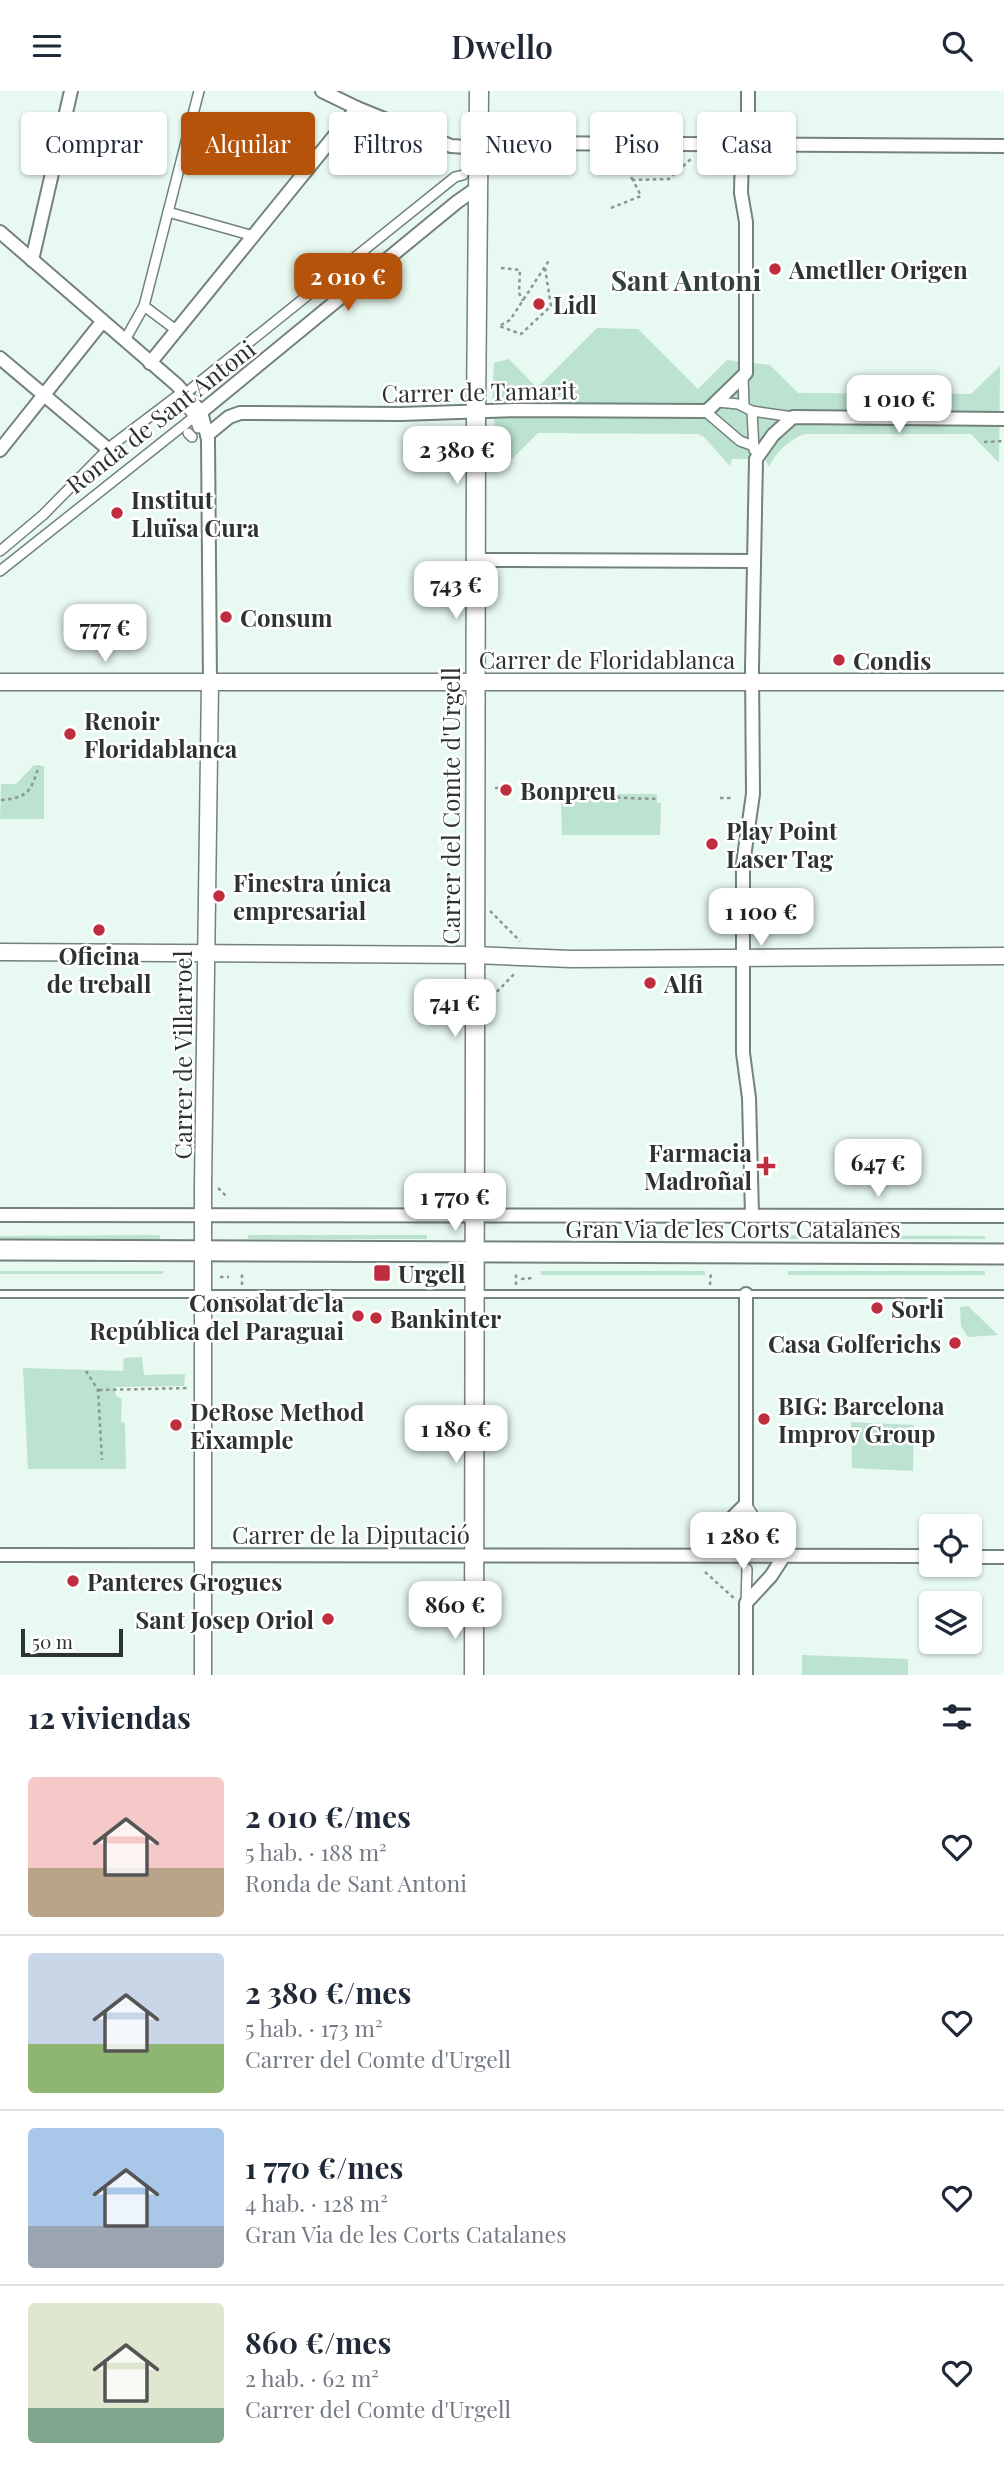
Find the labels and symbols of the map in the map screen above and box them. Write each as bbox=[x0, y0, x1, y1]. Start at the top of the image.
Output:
pin: 2 010 € bbox=[283, 253, 413, 313]
place label: Ametller Origen bbox=[788, 253, 968, 285]
district label: Sant Antoni bbox=[611, 261, 761, 298]
marker: Ametller Origen bbox=[767, 261, 783, 277]
place label: Lidl bbox=[553, 288, 598, 320]
marker: Lidl bbox=[531, 296, 547, 312]
street label: Ronda de Sant Antoni bbox=[59, 332, 261, 500]
street label: Carrer de Tamarit bbox=[381, 373, 577, 409]
pin: 1 010 € bbox=[834, 375, 964, 435]
pin: 2 380 € bbox=[392, 427, 522, 486]
place label: Institut Lluïsa Cura bbox=[131, 483, 260, 543]
marker: Institut Lluïsa Cura bbox=[109, 505, 125, 521]
pin: 743 € bbox=[407, 561, 505, 621]
place label: Consum bbox=[240, 601, 333, 633]
pin: 777 € bbox=[56, 605, 154, 664]
marker: Consum bbox=[218, 609, 234, 625]
street label: Carrer de Floridablanca bbox=[479, 643, 735, 675]
place label: Condis bbox=[853, 644, 931, 676]
marker: Condis bbox=[831, 652, 847, 668]
street label: Carrer del Comte d'Urgell bbox=[434, 667, 466, 945]
place label: Renoir Floridablanca bbox=[84, 704, 238, 764]
marker: Renoir Floridablanca bbox=[62, 726, 78, 742]
place label: Bonpreu bbox=[520, 774, 617, 806]
marker: Bonpreu bbox=[498, 782, 514, 798]
place label: Play Point Laser Tag bbox=[726, 814, 838, 874]
marker: Play Point Laser Tag bbox=[704, 836, 720, 852]
place label: Finestra única empresarial bbox=[233, 866, 392, 926]
marker: Finestra única empresarial bbox=[211, 888, 227, 904]
pin: 1 100 € bbox=[696, 889, 826, 948]
marker: Oficina de treball bbox=[91, 922, 107, 938]
place label: Oficina de treball bbox=[47, 939, 152, 999]
street label: Carrer de Villarroel bbox=[166, 950, 198, 1160]
place label: Alfi bbox=[663, 967, 703, 999]
marker: Alfi bbox=[642, 975, 658, 991]
pin: 741 € bbox=[406, 979, 504, 1039]
place label: Farmacia Madroñal bbox=[644, 1136, 753, 1196]
pin: 647 € bbox=[829, 1139, 927, 1199]
marker: Farmacia Madroñal bbox=[758, 1158, 774, 1174]
pin: 1 770 € bbox=[390, 1173, 520, 1233]
street label: Gran Via de les Corts Catalanes bbox=[565, 1212, 901, 1244]
place label: Urgell bbox=[398, 1257, 466, 1289]
marker: Urgell bbox=[372, 1263, 392, 1283]
place label: Consolat de la República del Paraguai bbox=[89, 1286, 345, 1346]
place label: Sorli bbox=[891, 1292, 945, 1324]
marker: Sorli bbox=[869, 1300, 885, 1316]
place label: Bankinter bbox=[390, 1302, 502, 1334]
marker: Consolat de la República del Paraguai bbox=[350, 1308, 366, 1324]
marker: Bankinter bbox=[368, 1310, 384, 1326]
place label: Casa Golferichs bbox=[768, 1327, 941, 1359]
marker: Casa Golferichs bbox=[947, 1335, 963, 1351]
place label: BIG: Barcelona Improv Group bbox=[778, 1389, 945, 1449]
place label: DeRose Method Eixample bbox=[190, 1395, 364, 1455]
pin: 1 180 € bbox=[391, 1405, 521, 1465]
marker: BIG: Barcelona Improv Group bbox=[756, 1411, 772, 1427]
marker: DeRose Method Eixample bbox=[168, 1417, 184, 1433]
pin: 1 280 € bbox=[678, 1513, 808, 1572]
street label: Carrer de la Diputació bbox=[232, 1518, 470, 1550]
place label: Panteres Grogues bbox=[87, 1565, 282, 1597]
marker: Panteres Grogues bbox=[65, 1573, 81, 1589]
pin: 860 € bbox=[406, 1581, 504, 1641]
place label: Sant Josep Oriol bbox=[135, 1603, 315, 1635]
marker: Sant Josep Oriol bbox=[320, 1611, 336, 1627]
scale bar bbox=[21, 1626, 122, 1658]

